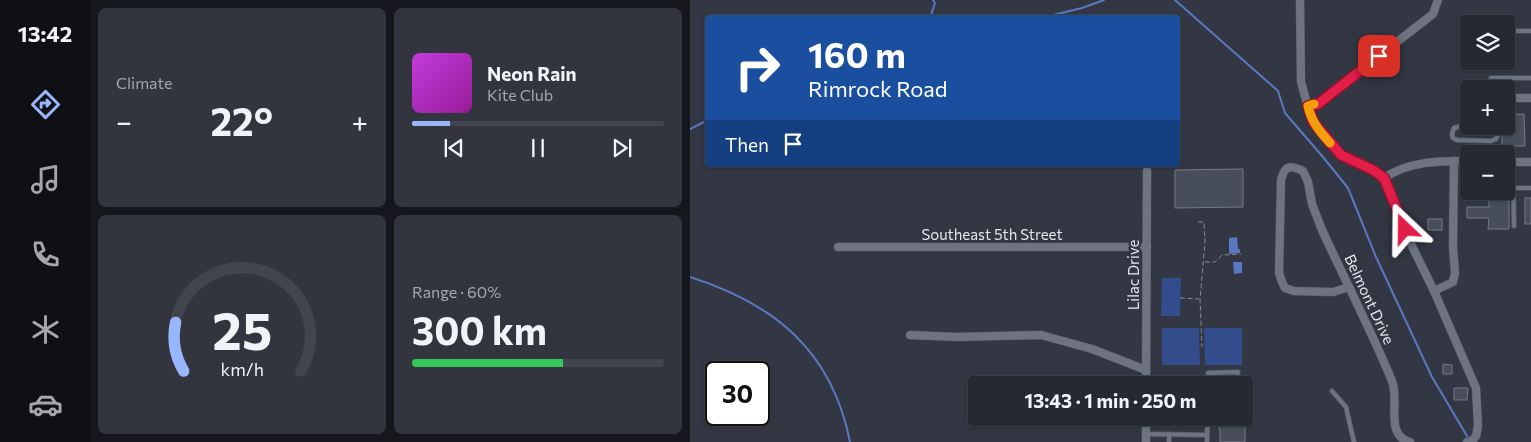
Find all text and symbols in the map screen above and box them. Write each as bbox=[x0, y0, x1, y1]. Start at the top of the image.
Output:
map controls bbox=[1460, 15, 1515, 200]
button: layers bbox=[1460, 15, 1515, 70]
text: 13:42 bbox=[18, 20, 72, 47]
text: 160 m bbox=[808, 32, 906, 75]
icon: right bbox=[725, 35, 790, 100]
pin bbox=[1358, 35, 1400, 77]
icon: arrive bbox=[1365, 42, 1393, 70]
text: Neon Rain bbox=[487, 62, 577, 85]
text: Climate bbox=[116, 73, 172, 92]
text: Rimrock Road bbox=[808, 75, 948, 102]
button: + bbox=[1460, 80, 1515, 135]
text: Kite Club bbox=[487, 85, 553, 104]
icon: directions bbox=[28, 87, 63, 122]
text: 22° bbox=[210, 97, 273, 144]
text: − bbox=[116, 104, 132, 138]
text: + bbox=[352, 104, 368, 138]
icon: arrive bbox=[779, 130, 807, 158]
text: Then bbox=[725, 133, 769, 156]
icon: previous bbox=[440, 134, 468, 162]
icon: pause bbox=[524, 134, 552, 162]
icon: next bbox=[608, 134, 636, 162]
button: − bbox=[1460, 145, 1515, 200]
icon: music bbox=[28, 162, 63, 197]
position arrow bbox=[1378, 202, 1430, 254]
street label: Southeast 5th Street bbox=[921, 225, 1063, 243]
icon: phone bbox=[28, 237, 63, 272]
street label: Lilac Drive bbox=[1124, 240, 1142, 310]
street label: Belmont Drive bbox=[1341, 251, 1399, 347]
text: Range · 60% bbox=[412, 282, 501, 301]
text: 25 bbox=[212, 297, 272, 361]
text: 300 km bbox=[412, 306, 547, 353]
icon: climate bbox=[28, 312, 63, 347]
text: km/h bbox=[220, 358, 264, 380]
speed limit sign: 30 bbox=[705, 361, 770, 426]
icon: car bbox=[28, 387, 63, 422]
text: 13:43 · 1 min · 250 m bbox=[1025, 389, 1196, 412]

